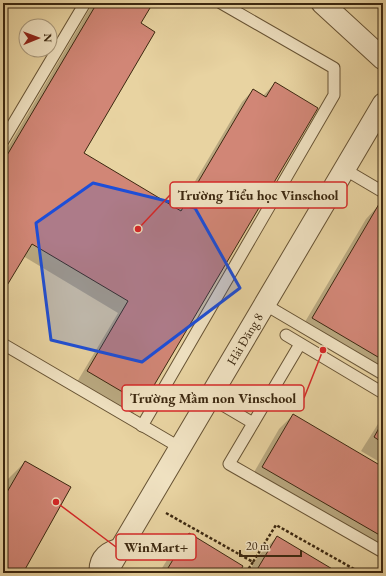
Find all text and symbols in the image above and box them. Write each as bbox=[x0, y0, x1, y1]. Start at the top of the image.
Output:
north arrow bbox=[18, 18, 58, 58]
text: N bbox=[41, 33, 55, 42]
callout: Trường Tiểu học Vinschool bbox=[170, 182, 347, 208]
text: Trường Tiểu học Vinschool bbox=[177, 186, 339, 204]
street label: Hải Đăng 8 bbox=[222, 310, 266, 368]
callout: Trường Mầm non Vinschool bbox=[122, 385, 304, 411]
text: Trường Mầm non Vinschool bbox=[130, 389, 296, 407]
scale bar bbox=[240, 532, 301, 558]
callout: WinMart+ bbox=[116, 534, 196, 560]
text: WinMart+ bbox=[124, 538, 188, 556]
text: 20 m bbox=[246, 538, 270, 554]

